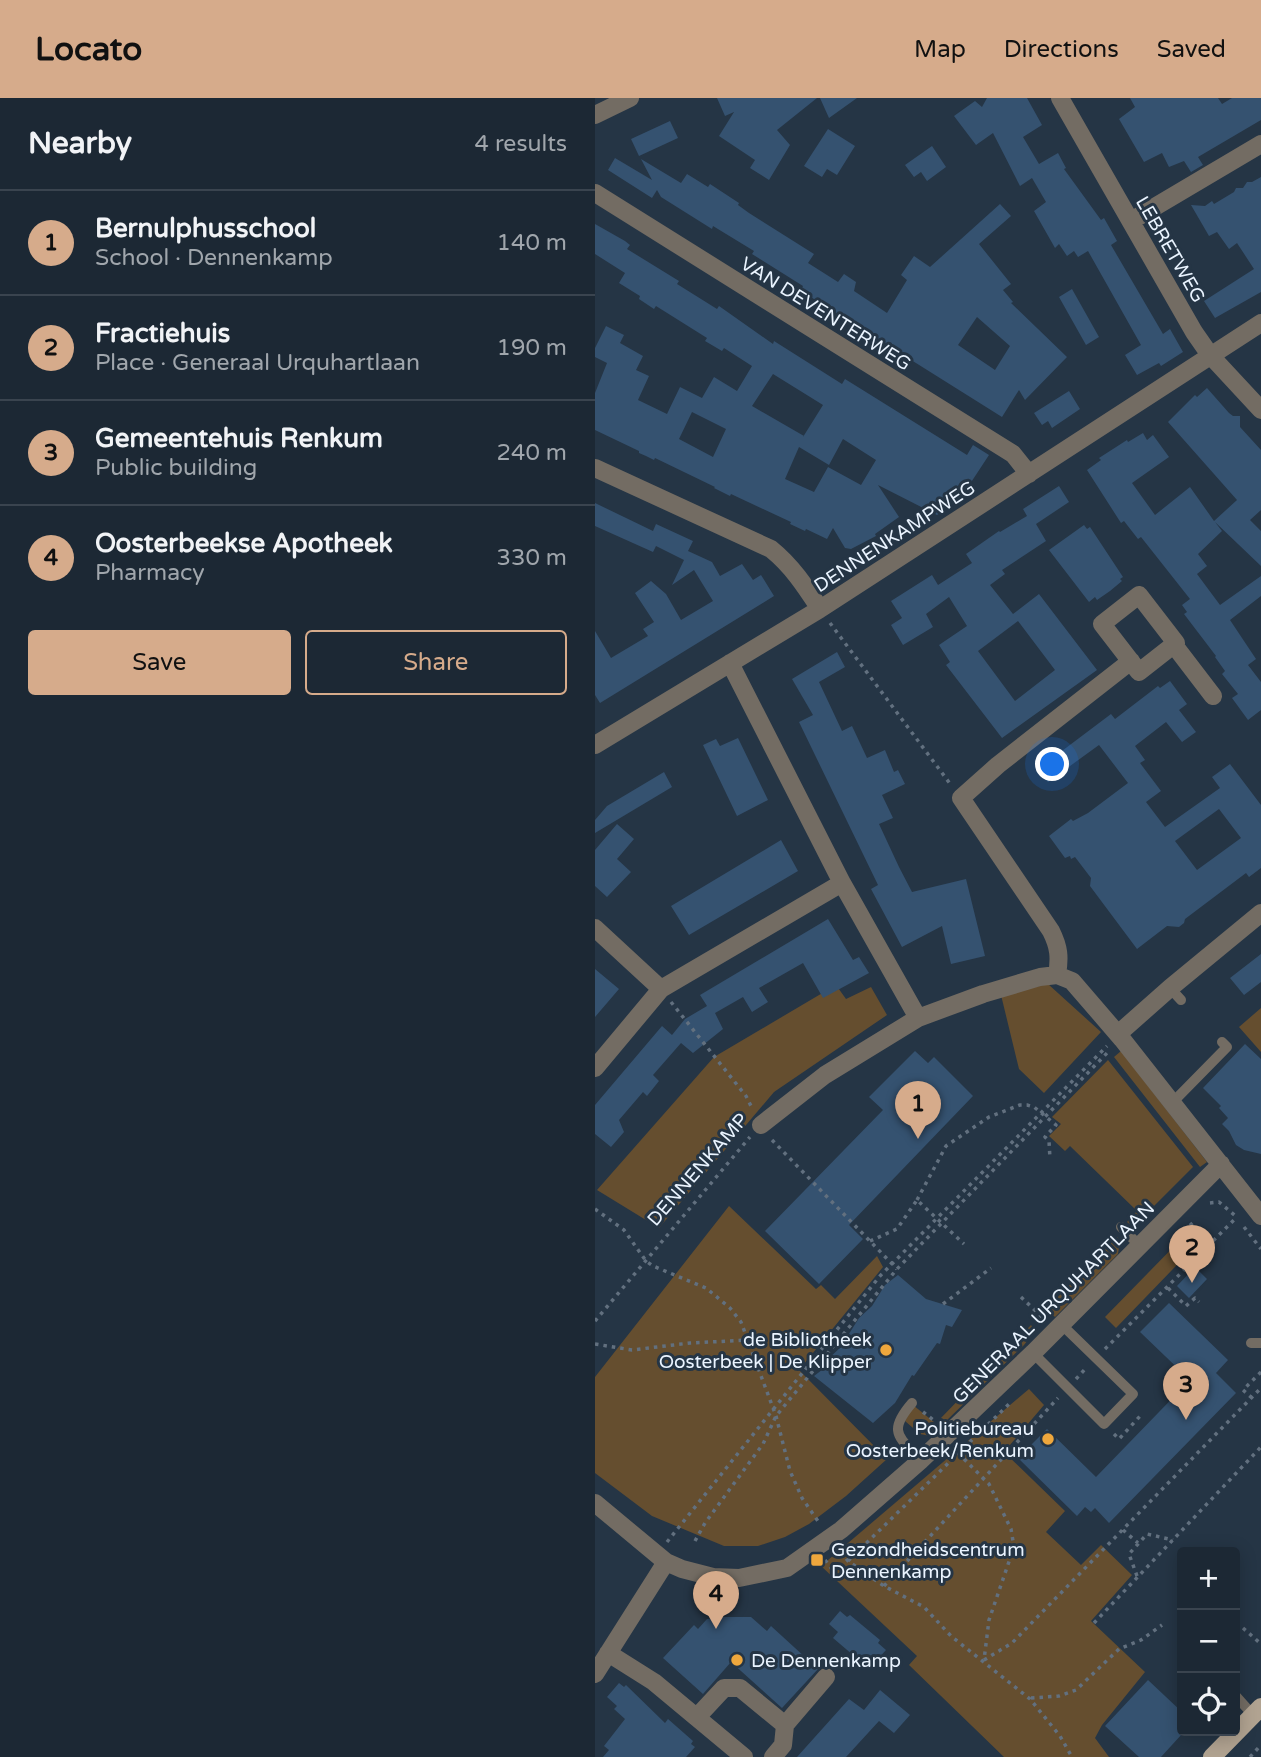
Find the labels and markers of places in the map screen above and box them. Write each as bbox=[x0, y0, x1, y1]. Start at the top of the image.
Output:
pin: 1 bbox=[895, 1081, 941, 1139]
pin: 2 bbox=[1169, 1225, 1215, 1283]
place label: de Bibliotheek Oosterbeek | De Klipper bbox=[659, 1329, 873, 1373]
marker: de Bibliotheek Oosterbeek | De Klipper bbox=[878, 1342, 894, 1358]
pin: 3 bbox=[1163, 1362, 1209, 1420]
place label: Politiebureau Oosterbeek/Renkum bbox=[846, 1418, 1034, 1462]
marker: Politiebureau Oosterbeek/Renkum bbox=[1040, 1431, 1056, 1447]
place label: Gezondheidscentrum Dennenkamp bbox=[831, 1539, 1025, 1583]
marker: Gezondheidscentrum Dennenkamp bbox=[809, 1552, 825, 1568]
pin: 4 bbox=[693, 1571, 739, 1629]
place label: De Dennenkamp bbox=[751, 1650, 901, 1672]
marker: De Dennenkamp bbox=[729, 1652, 745, 1668]

